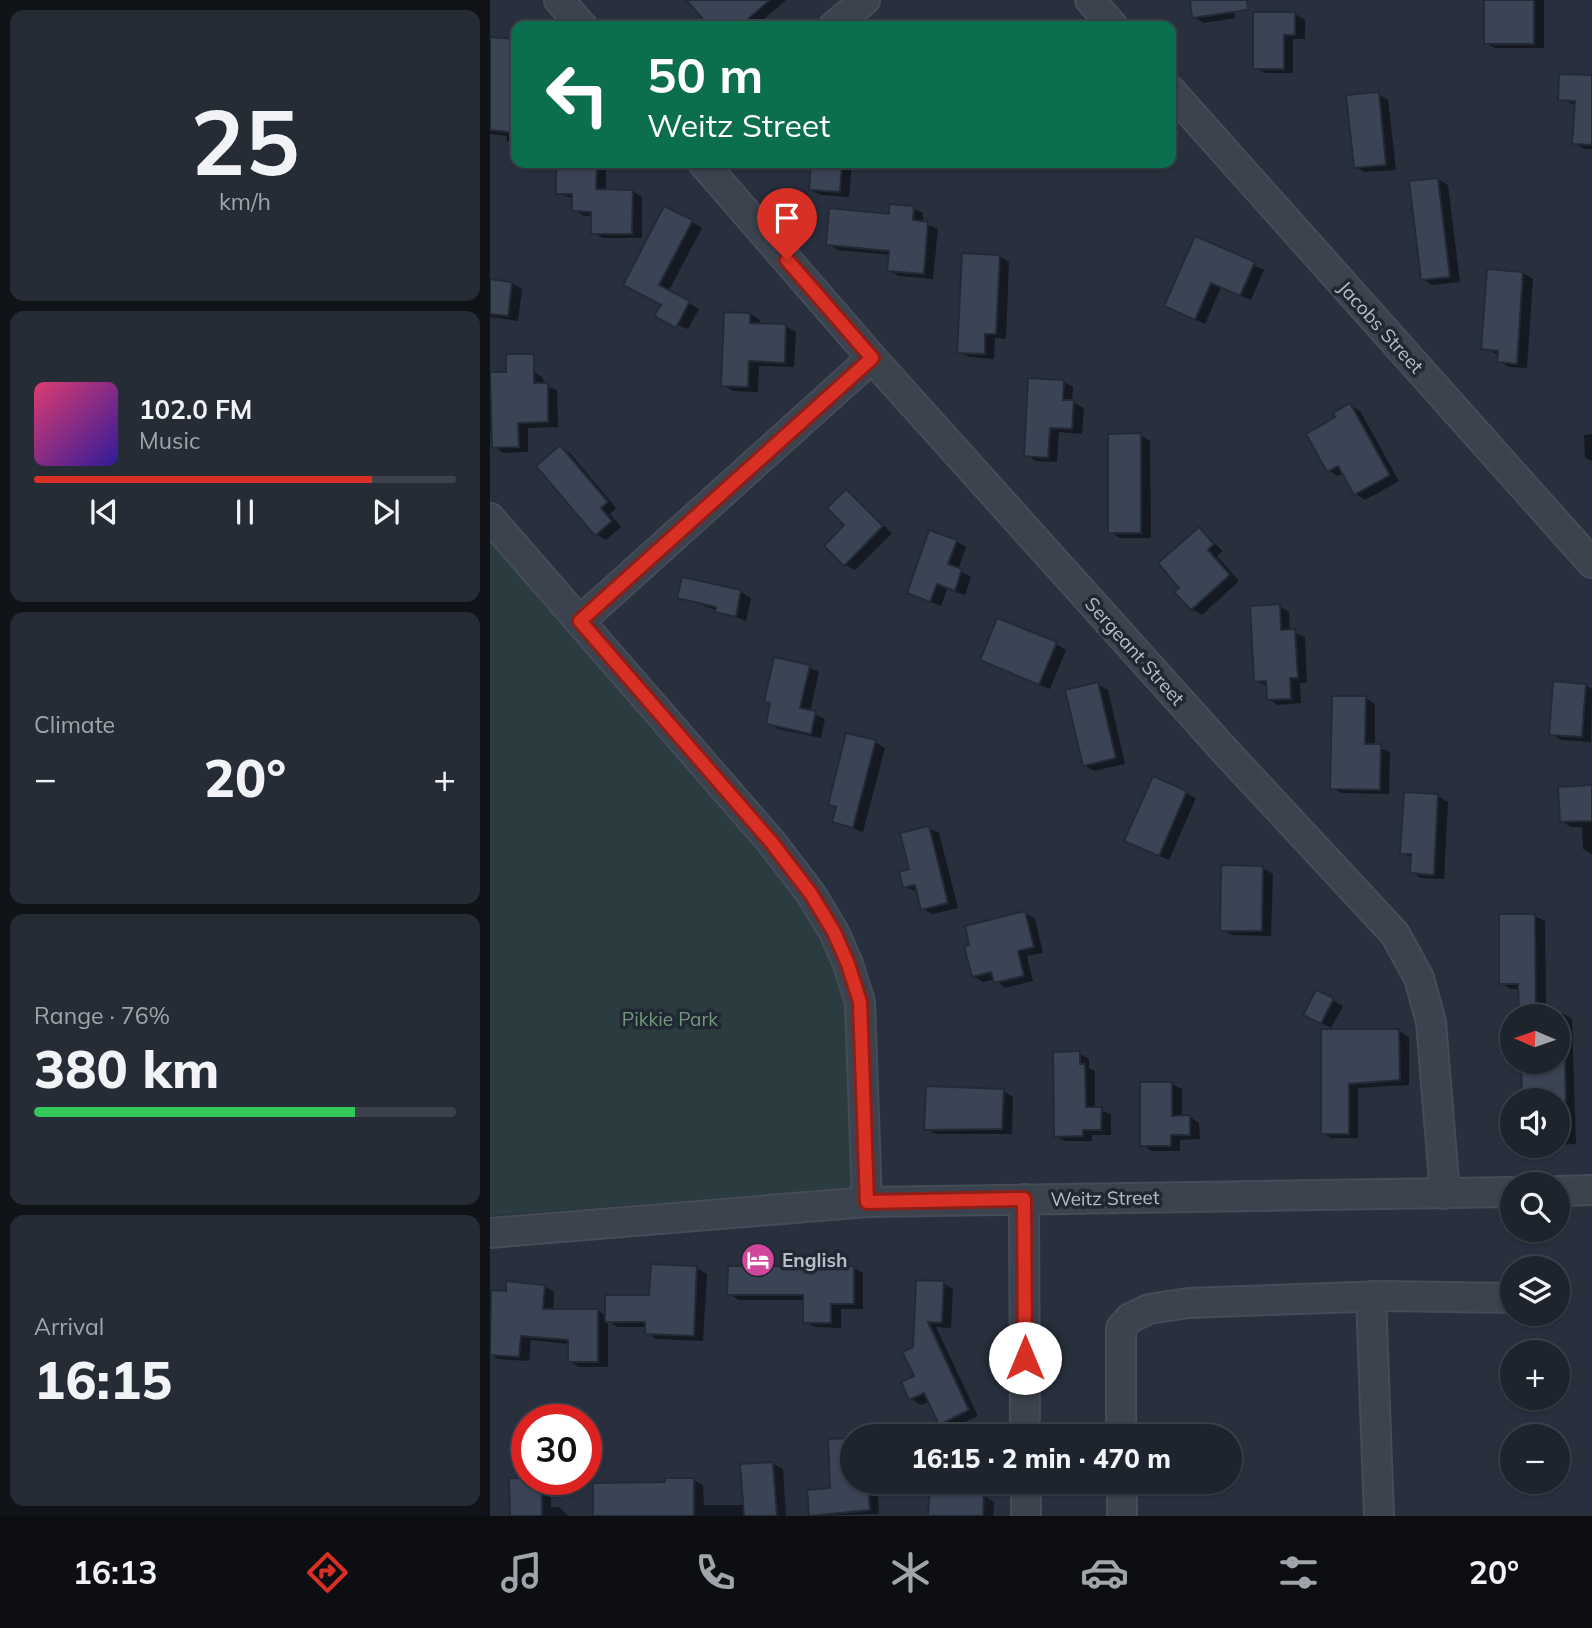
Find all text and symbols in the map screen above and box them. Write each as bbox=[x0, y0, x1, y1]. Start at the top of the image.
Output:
text: 50 m bbox=[647, 44, 763, 105]
icon: left bbox=[532, 49, 623, 140]
text: 25 bbox=[190, 84, 300, 198]
text: Weitz Street bbox=[647, 105, 830, 145]
text: km/h bbox=[219, 187, 271, 216]
pin bbox=[757, 188, 817, 260]
icon: arrive bbox=[768, 199, 806, 237]
street label: Jacobs Street bbox=[1333, 276, 1429, 378]
text: 102.0 FM bbox=[139, 393, 252, 426]
text: Music bbox=[139, 426, 200, 455]
icon: previous bbox=[85, 493, 123, 531]
icon: pause bbox=[226, 493, 264, 531]
icon: next bbox=[367, 493, 405, 531]
street label: Sergeant Street bbox=[1080, 592, 1190, 710]
text: Climate bbox=[34, 710, 115, 739]
text: 20° bbox=[204, 745, 286, 810]
text: − bbox=[34, 754, 57, 802]
text: + bbox=[433, 754, 456, 802]
text: Range · 76% bbox=[34, 1001, 170, 1030]
north arrow bbox=[1500, 1004, 1570, 1074]
map controls bbox=[1500, 1004, 1570, 1494]
park label: Pikkie Park bbox=[622, 1007, 718, 1031]
text: 380 km bbox=[34, 1036, 219, 1101]
button: sound bbox=[1500, 1088, 1570, 1158]
button: search bbox=[1500, 1172, 1570, 1242]
street label: Weitz Street bbox=[1050, 1185, 1160, 1211]
hotel icon: English bbox=[739, 1241, 777, 1279]
place label: English bbox=[782, 1248, 847, 1272]
button: layers bbox=[1500, 1256, 1570, 1326]
text: Arrival bbox=[34, 1312, 104, 1341]
position arrow bbox=[988, 1321, 1062, 1395]
button: + bbox=[1500, 1340, 1570, 1410]
text: 16:15 bbox=[34, 1347, 172, 1412]
speed limit sign: 30 bbox=[511, 1404, 602, 1495]
button: − bbox=[1500, 1424, 1570, 1494]
text: 16:15 · 2 min · 470 m bbox=[911, 1442, 1171, 1475]
icon: directions bbox=[303, 1548, 352, 1597]
icon: music bbox=[497, 1548, 546, 1597]
icon: phone bbox=[691, 1548, 740, 1597]
icon: climate bbox=[886, 1548, 935, 1597]
icon: car bbox=[1080, 1548, 1129, 1597]
icon: filters bbox=[1274, 1548, 1323, 1597]
text: 16:13 bbox=[73, 1552, 157, 1592]
text: 20° bbox=[1469, 1552, 1519, 1592]

